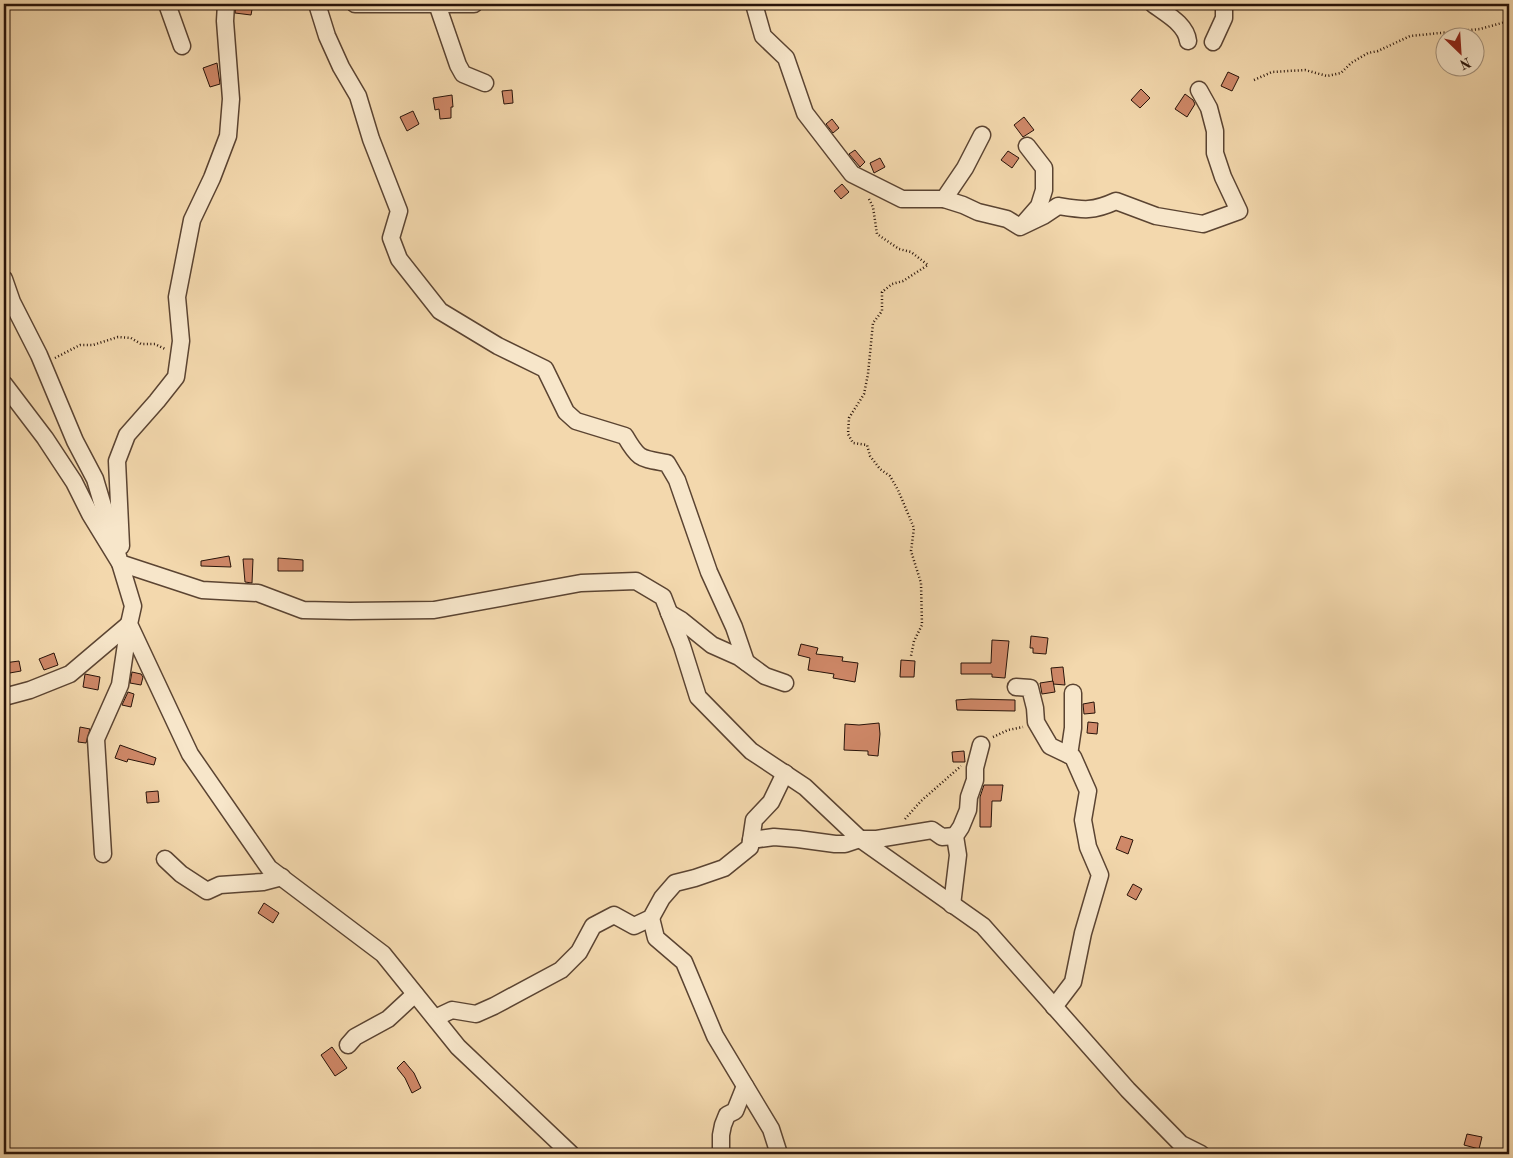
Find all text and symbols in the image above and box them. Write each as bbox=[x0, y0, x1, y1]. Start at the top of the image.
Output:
north arrow bbox=[1436, 28, 1486, 78]
text: N bbox=[1457, 54, 1473, 72]

